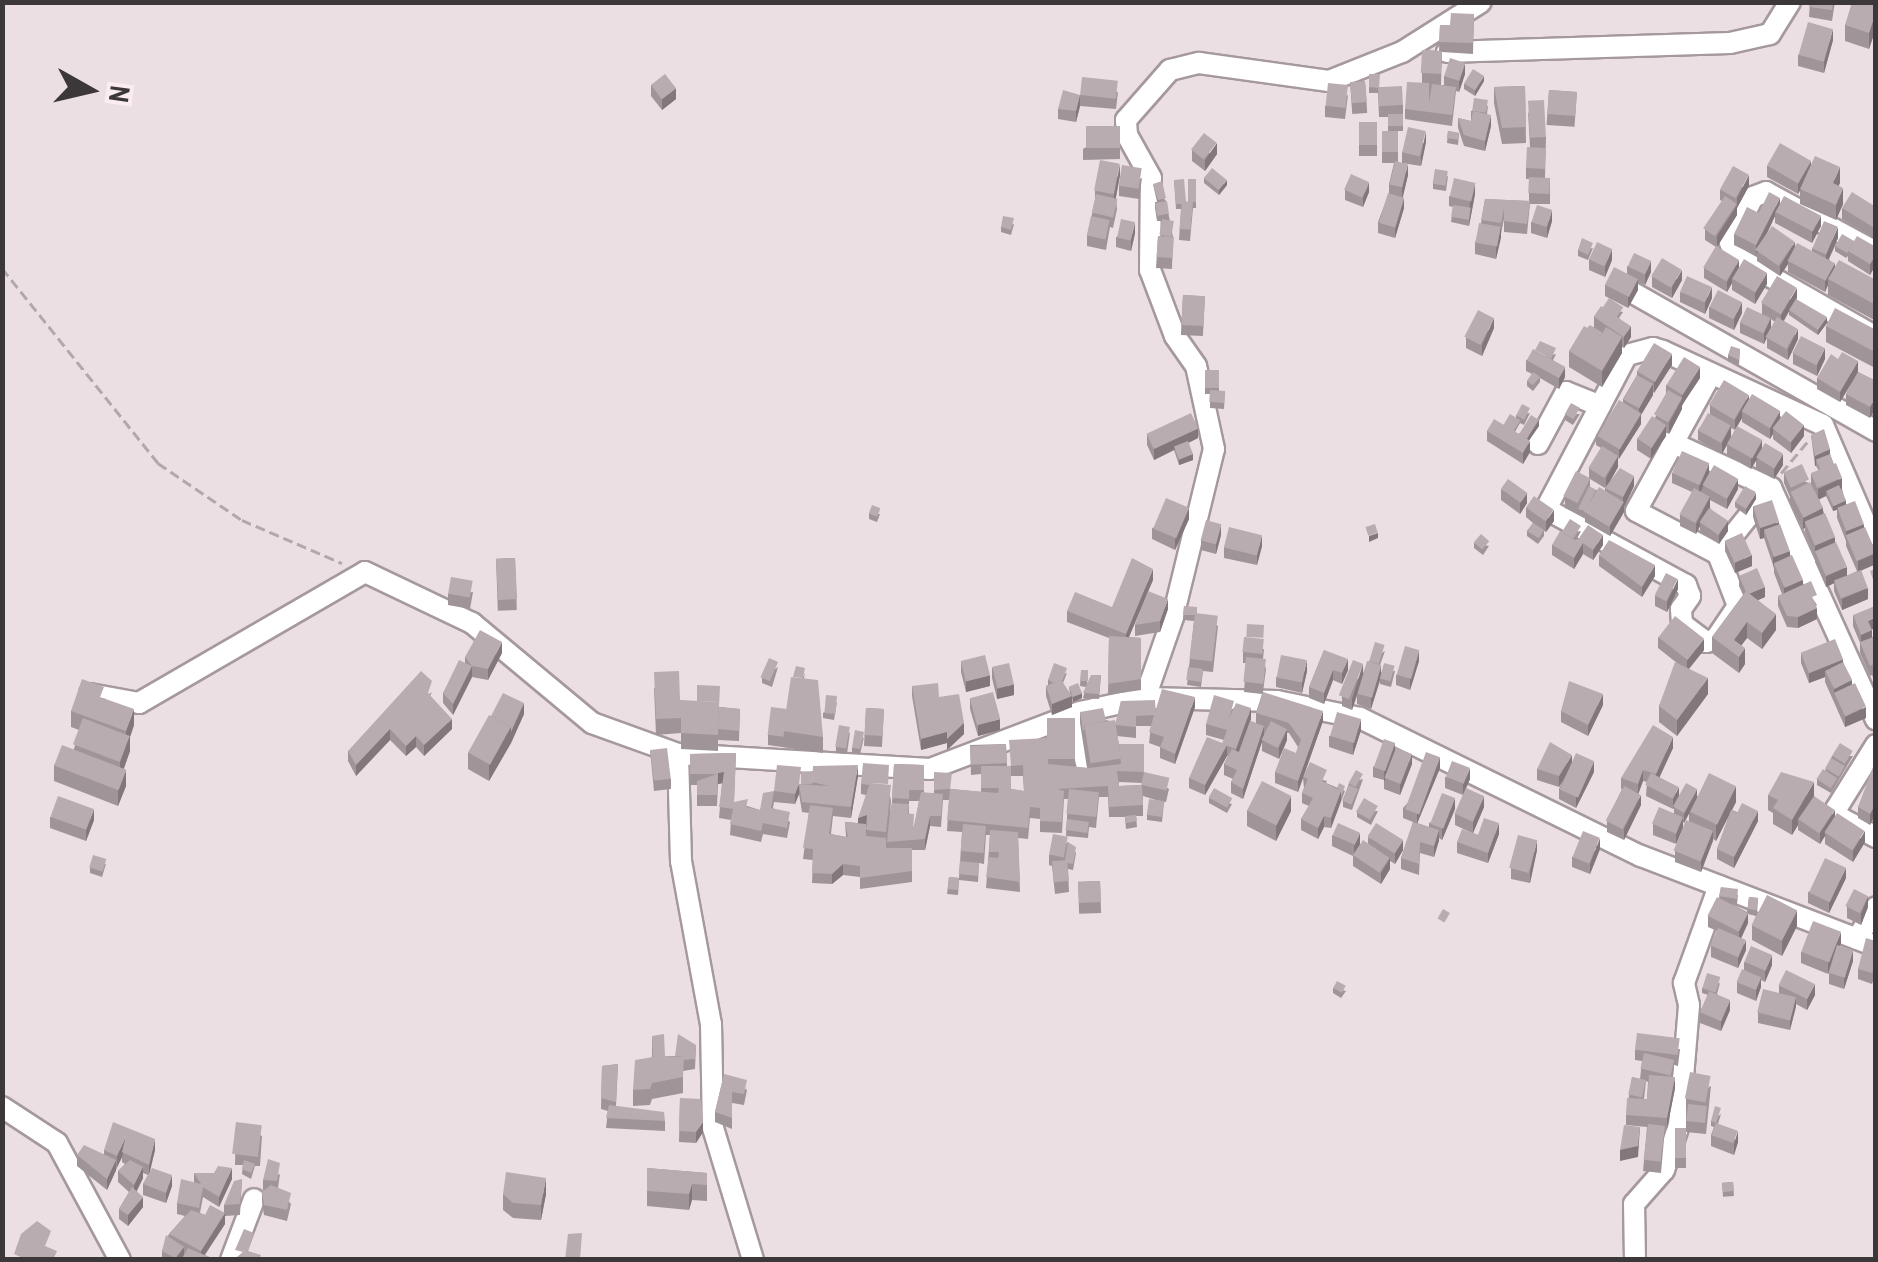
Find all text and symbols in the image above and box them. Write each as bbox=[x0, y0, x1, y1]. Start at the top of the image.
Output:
north arrow bbox=[40, 40, 140, 140]
text: N bbox=[100, 83, 140, 105]

